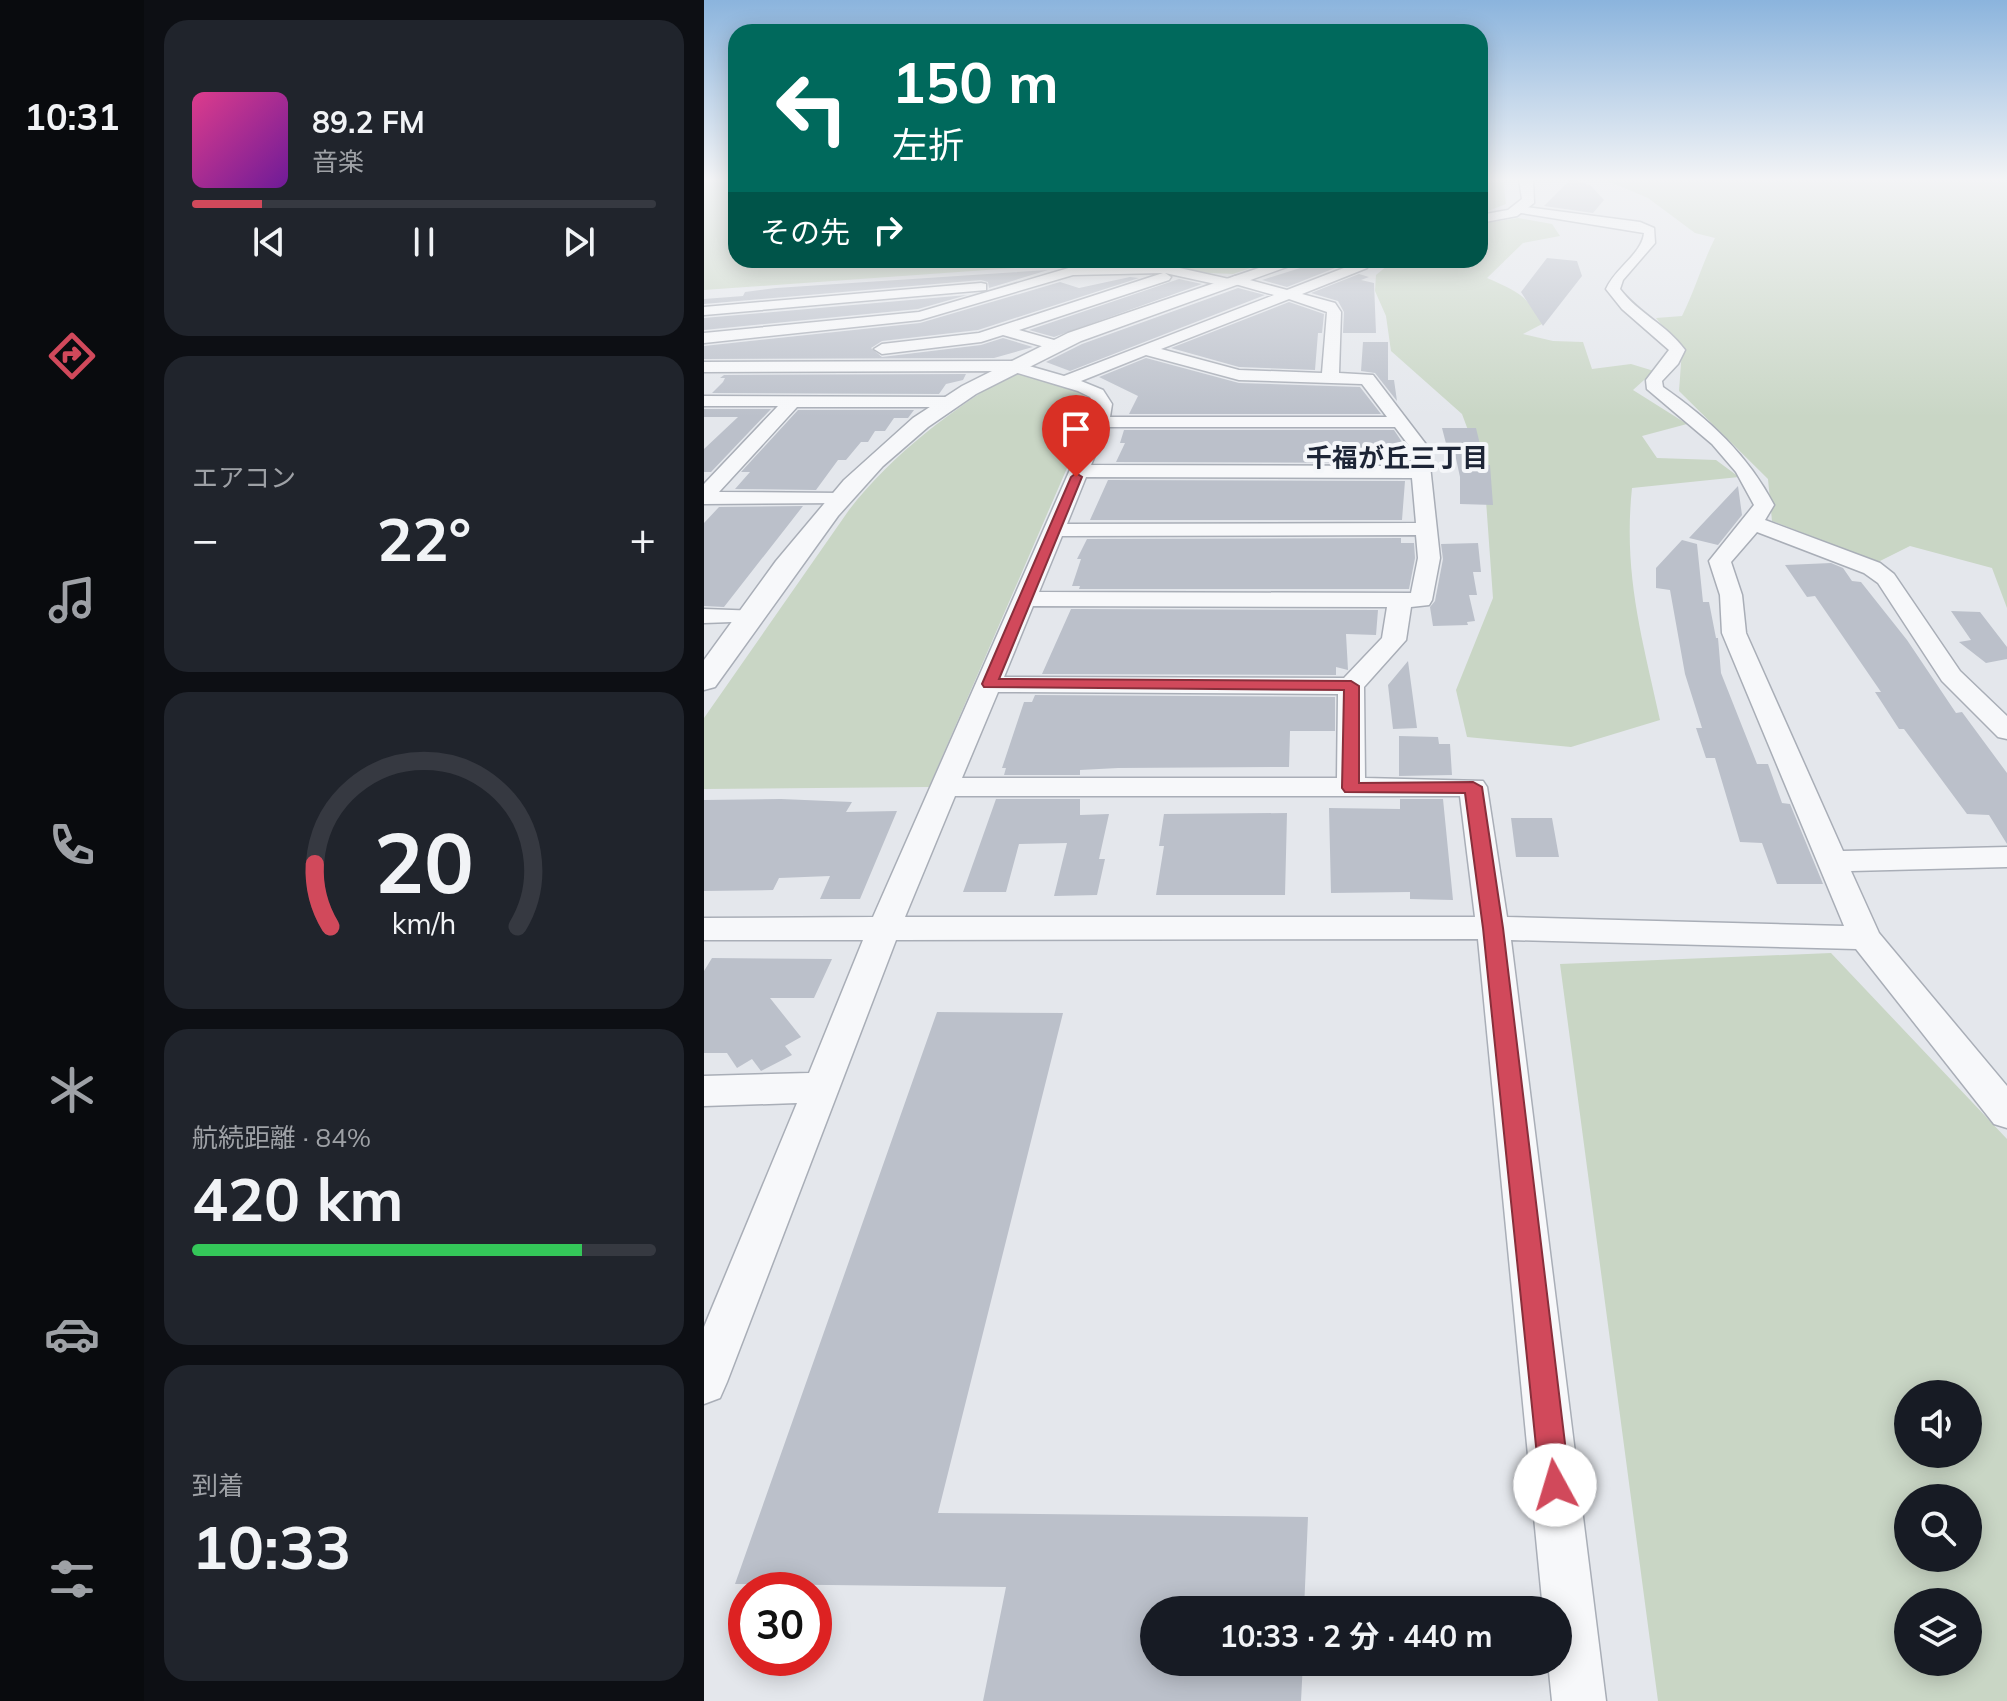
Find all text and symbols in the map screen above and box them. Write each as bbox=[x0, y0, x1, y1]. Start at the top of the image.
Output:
text: 150 m bbox=[892, 47, 1059, 117]
icon: left bbox=[760, 56, 864, 160]
text: 10:31 bbox=[24, 94, 120, 139]
text: 89.2 FM bbox=[312, 103, 425, 141]
text: 左折 bbox=[892, 122, 964, 167]
text: 音楽 bbox=[312, 145, 364, 178]
icon: right bbox=[866, 208, 910, 252]
text: その先 bbox=[760, 213, 850, 251]
icon: previous bbox=[247, 220, 291, 264]
icon: pause bbox=[402, 220, 446, 264]
icon: next bbox=[557, 220, 601, 264]
icon: directions bbox=[44, 328, 100, 384]
pin bbox=[1042, 395, 1110, 477]
icon: arrive bbox=[1054, 407, 1098, 451]
district label: 千福が丘三丁目 bbox=[1306, 441, 1488, 474]
text: エアコン bbox=[192, 461, 296, 494]
text: 22° bbox=[377, 501, 471, 576]
text: − bbox=[192, 511, 218, 566]
text: + bbox=[630, 511, 656, 566]
icon: music bbox=[44, 572, 100, 628]
text: 20 bbox=[374, 808, 474, 913]
icon: phone bbox=[44, 817, 100, 873]
text: km/h bbox=[392, 905, 456, 941]
icon: climate bbox=[44, 1062, 100, 1118]
text: 航続距離 · 84% bbox=[192, 1121, 371, 1154]
text: 420 km bbox=[192, 1161, 404, 1236]
icon: car bbox=[44, 1306, 100, 1362]
map controls bbox=[1894, 1380, 1982, 1676]
button: sound bbox=[1894, 1380, 1982, 1468]
position arrow bbox=[1513, 1443, 1597, 1527]
text: 到着 bbox=[192, 1469, 244, 1502]
button: search bbox=[1894, 1484, 1982, 1572]
text: 10:33 bbox=[192, 1509, 351, 1584]
icon: filters bbox=[44, 1551, 100, 1607]
speed limit sign: 30 bbox=[728, 1572, 832, 1676]
button: layers bbox=[1894, 1588, 1982, 1676]
text: 10:33 · 2 分 · 440 m bbox=[1220, 1617, 1492, 1655]

